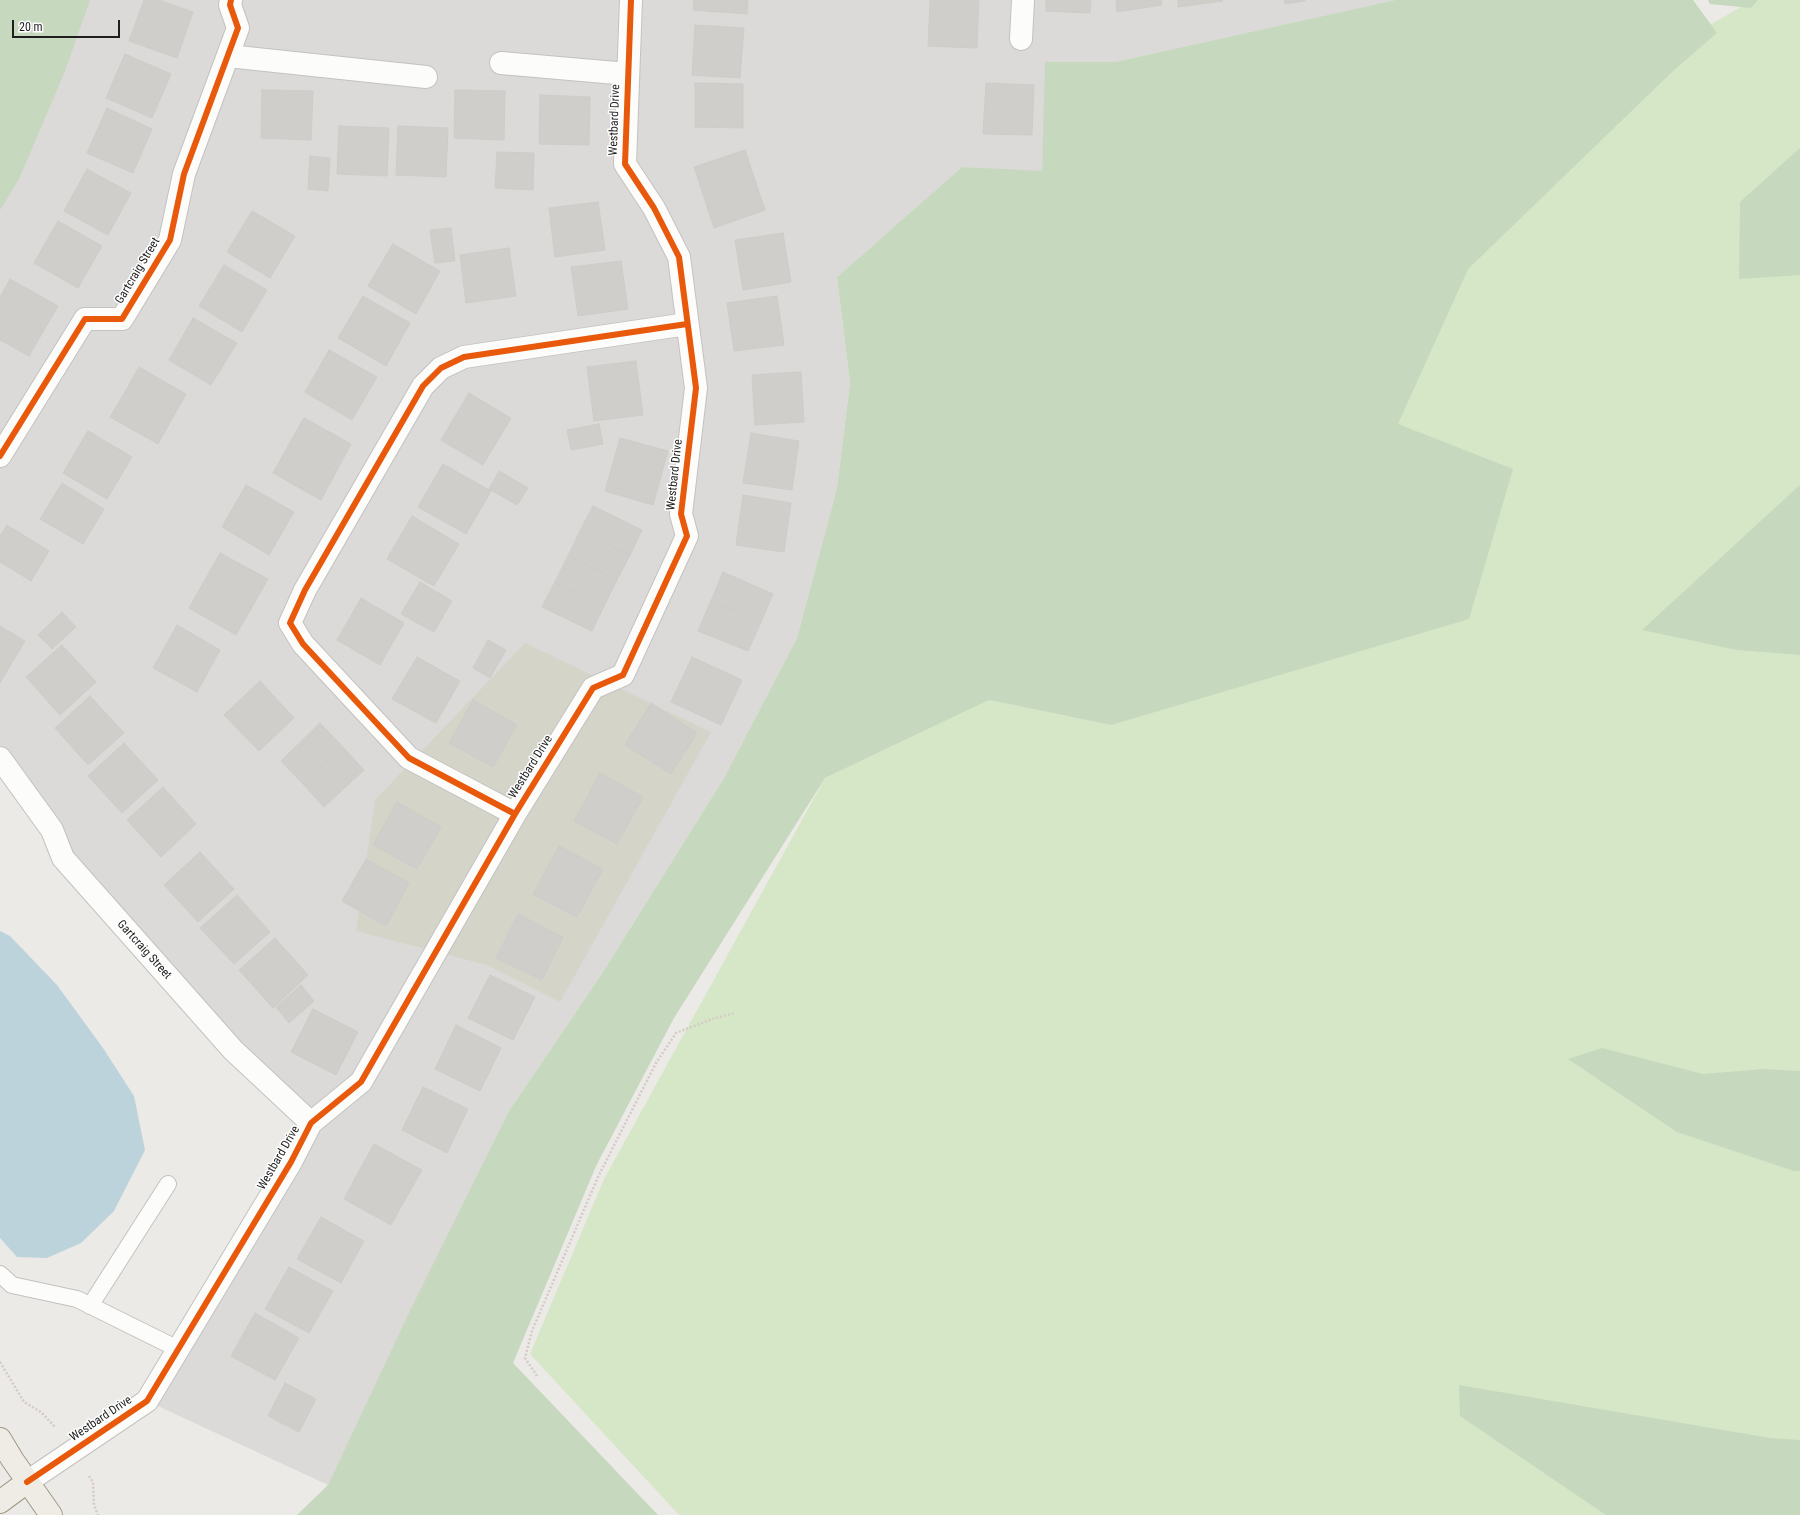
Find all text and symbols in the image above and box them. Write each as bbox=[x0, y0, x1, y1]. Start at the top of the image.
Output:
scale bar bbox=[14, 12, 122, 38]
text: 20 m bbox=[19, 20, 43, 34]
street label: Westbard Drive bbox=[607, 84, 623, 156]
street label: Gartcraig Street bbox=[113, 235, 163, 307]
street label: Westbard Drive bbox=[664, 439, 686, 511]
street label: Westbard Drive bbox=[506, 733, 556, 801]
street label: Gartcraig Street bbox=[114, 917, 174, 983]
street label: Westbard Drive bbox=[255, 1123, 303, 1193]
street label: Westbard Drive bbox=[67, 1393, 135, 1445]

